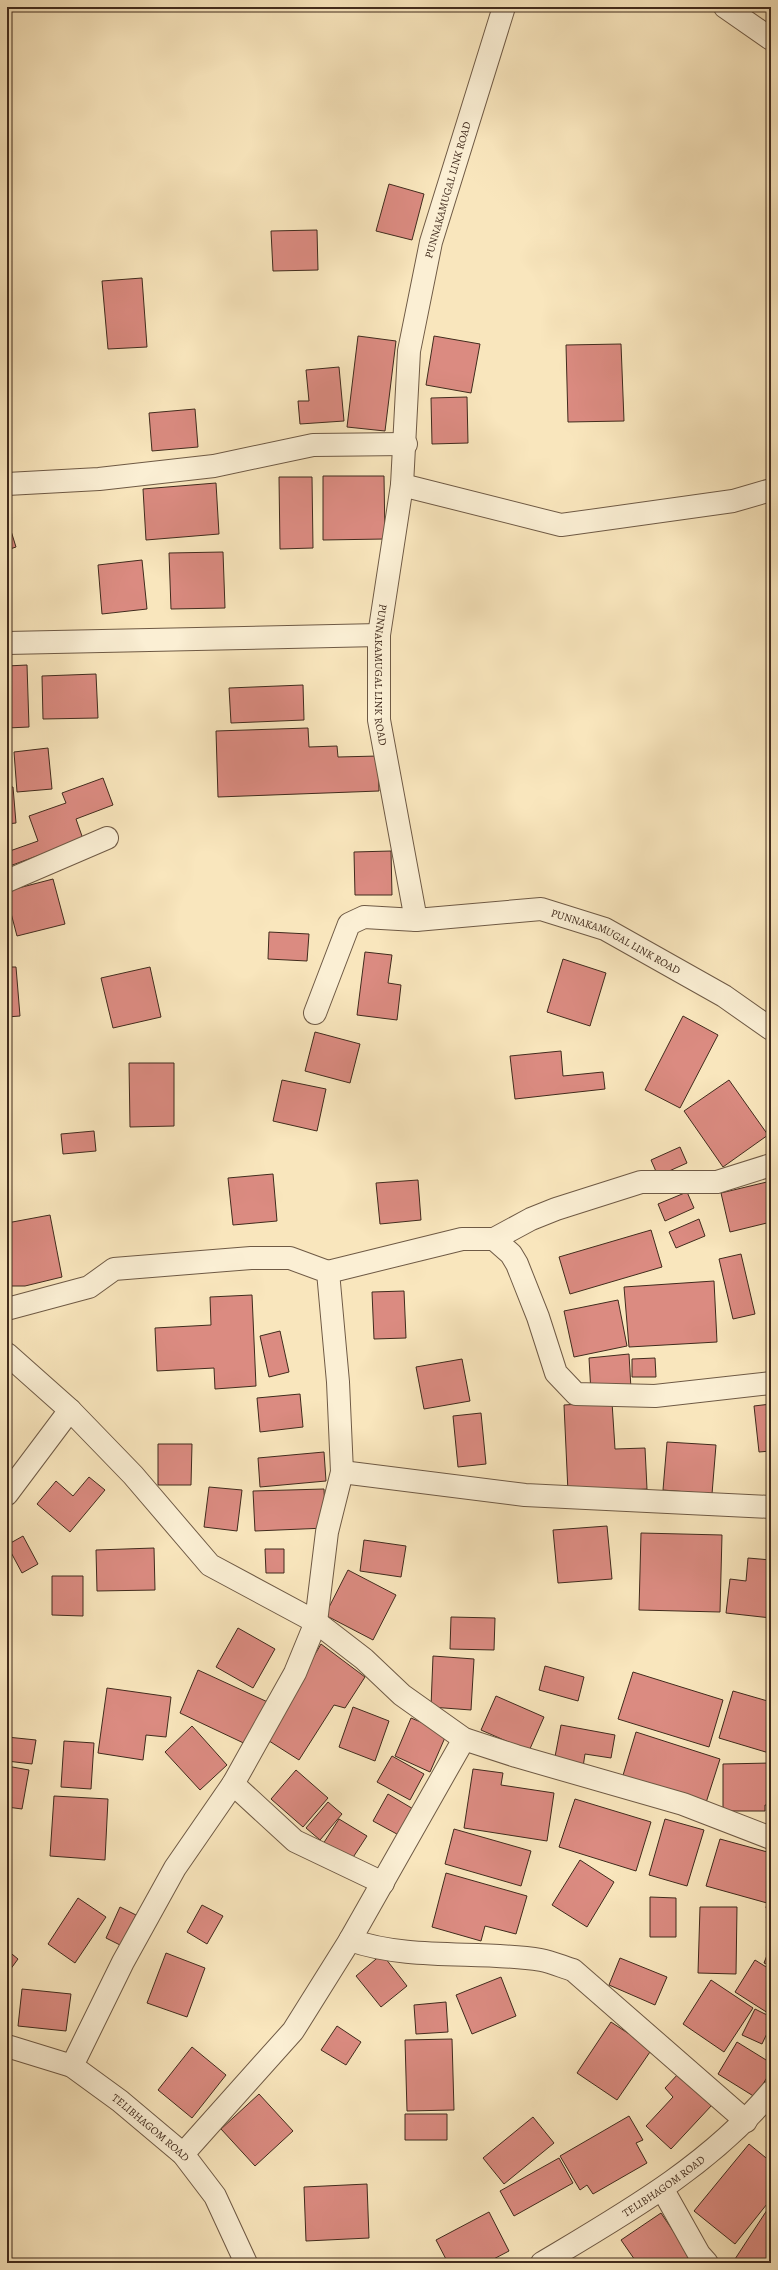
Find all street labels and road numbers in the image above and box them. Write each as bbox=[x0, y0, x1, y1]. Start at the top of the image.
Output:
street label: PUNNAKAMUGAL LINK ROAD bbox=[421, 120, 475, 260]
street label: PUNNAKAMUGAL LINK ROAD bbox=[371, 603, 391, 747]
street label: PUNNAKAMUGAL LINK ROAD bbox=[549, 905, 684, 978]
street label: TELIBHAGOM ROAD bbox=[109, 2090, 193, 2164]
street label: TELIBHAGOM ROAD bbox=[619, 2151, 708, 2220]

